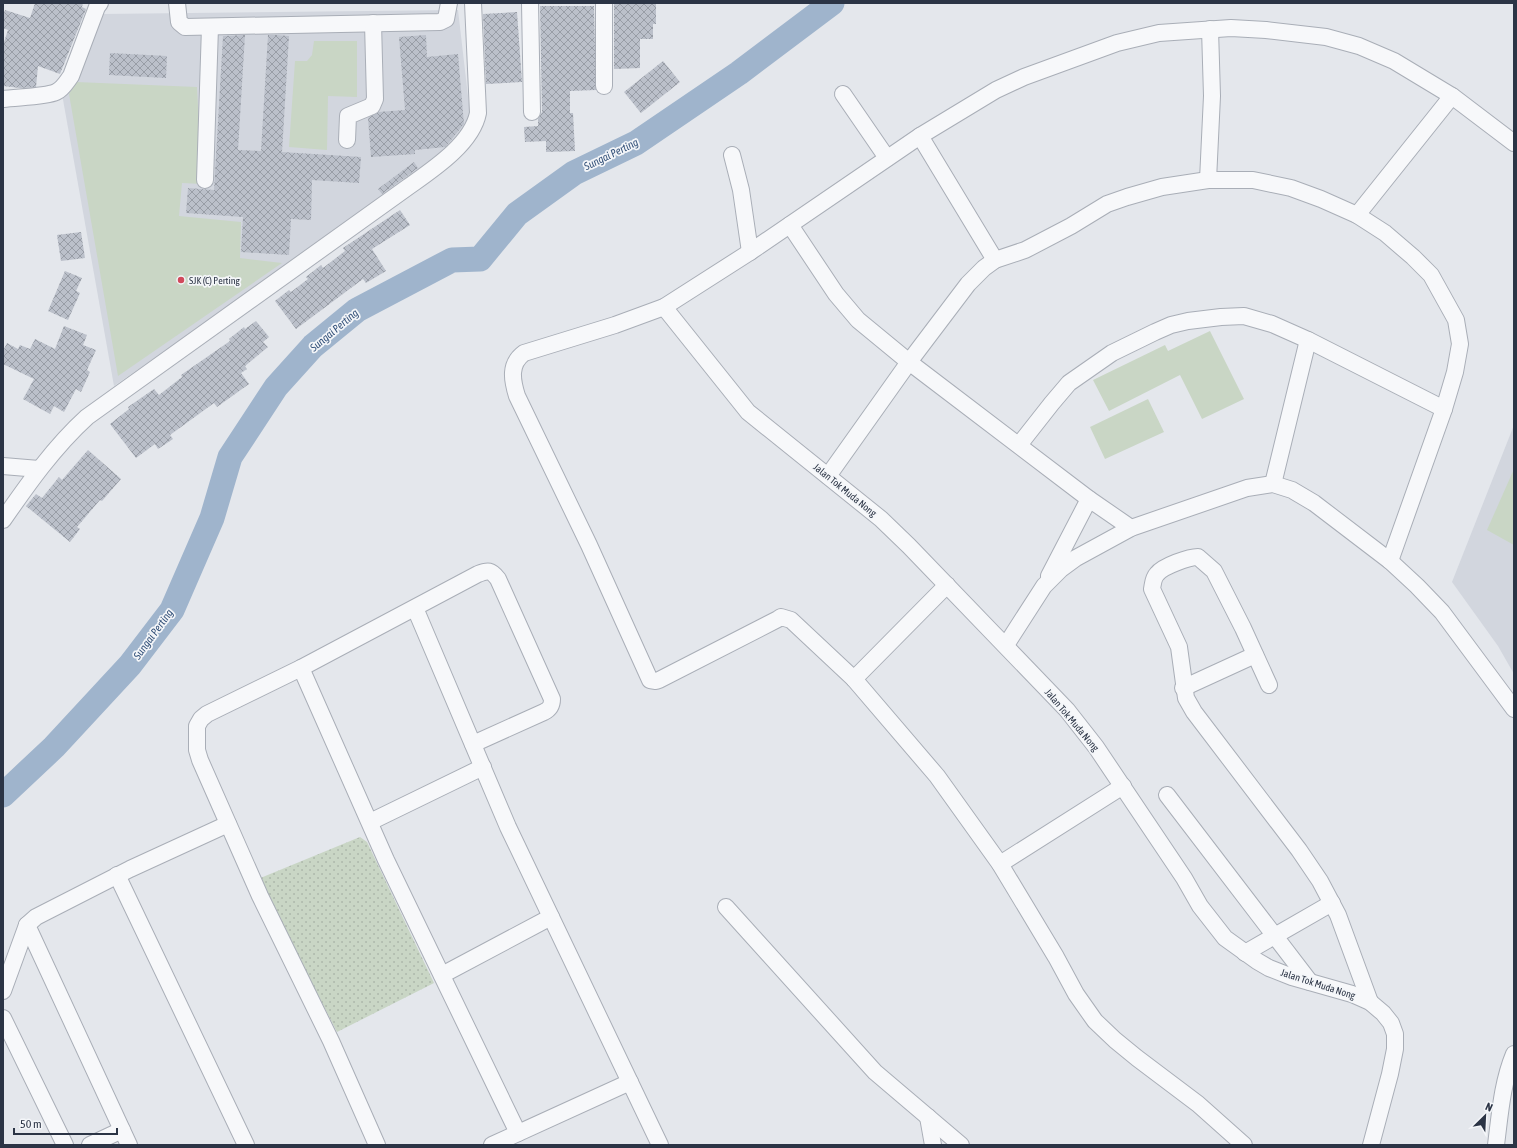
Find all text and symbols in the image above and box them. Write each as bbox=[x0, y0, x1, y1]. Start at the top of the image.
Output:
water label: Sungai Perting bbox=[581, 136, 640, 173]
marker: SJK (C) Perting bbox=[176, 275, 186, 285]
place label: SJK (C) Perting bbox=[189, 275, 241, 286]
water label: Sungai Perting bbox=[307, 306, 360, 354]
street label: Jalan Tok Muda Nong bbox=[811, 461, 879, 519]
water label: Sungai Perting bbox=[130, 607, 175, 662]
street label: Jalan Tok Muda Nong bbox=[1043, 687, 1102, 754]
street label: Jalan Tok Muda Nong bbox=[1279, 967, 1357, 1001]
north arrow bbox=[1465, 1096, 1505, 1136]
text: N bbox=[1484, 1100, 1494, 1114]
scale bar bbox=[14, 1110, 117, 1136]
text: 50 m bbox=[20, 1117, 42, 1131]

